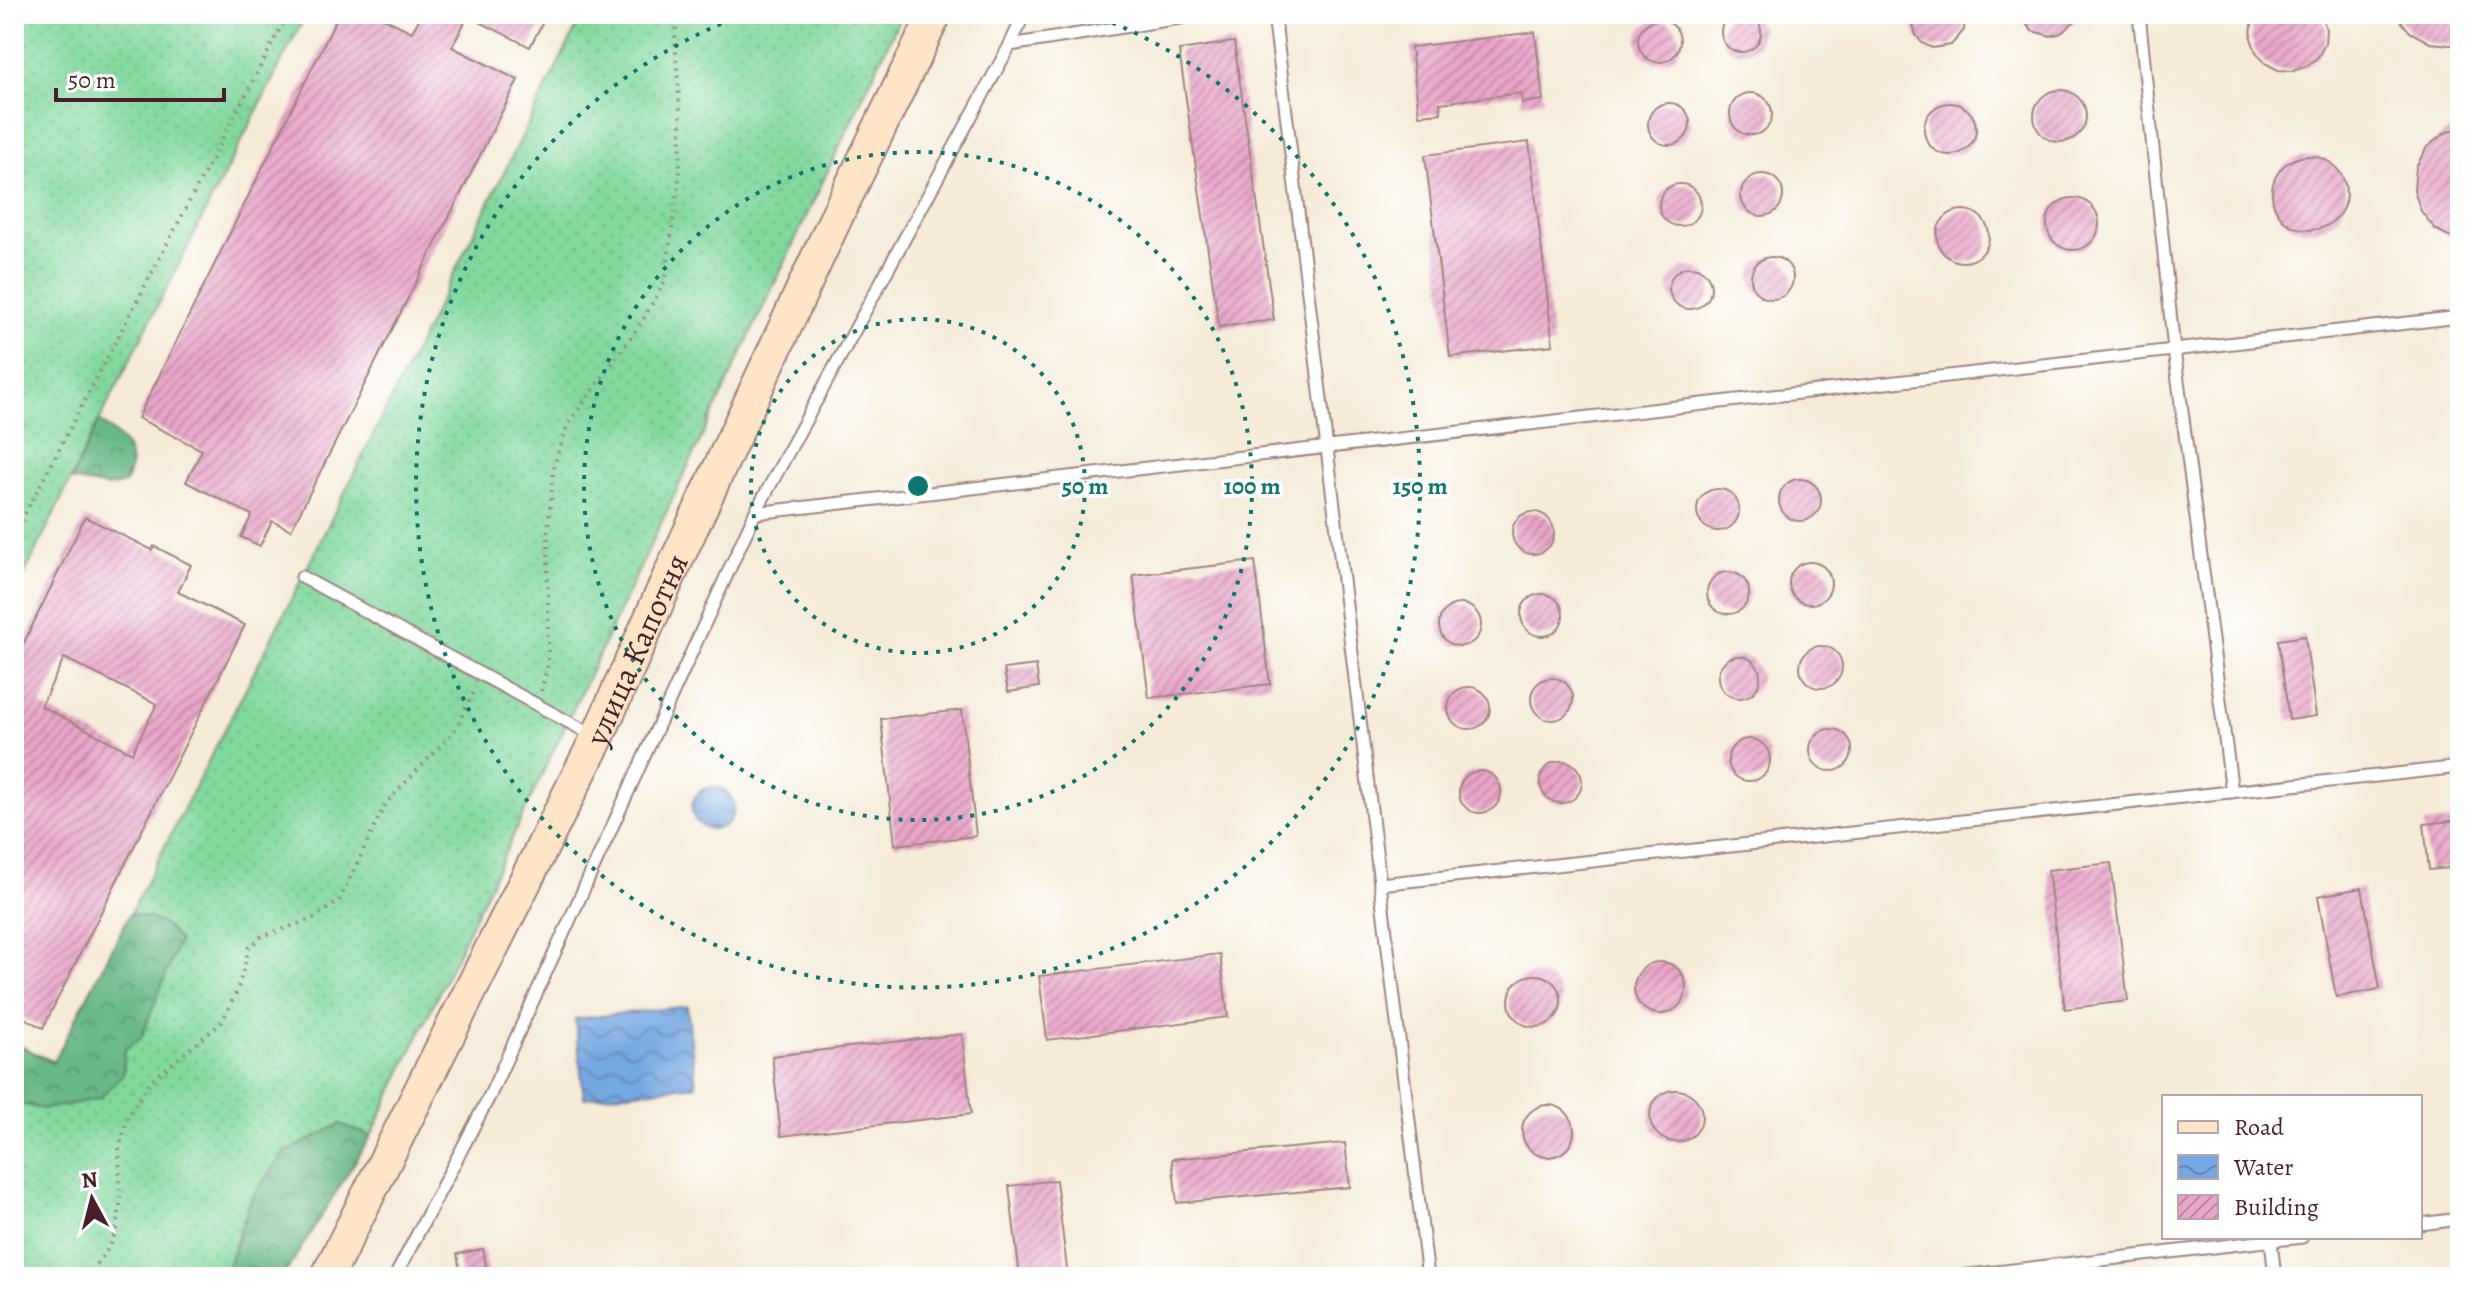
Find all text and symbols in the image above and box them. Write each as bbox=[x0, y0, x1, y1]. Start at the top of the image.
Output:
scale bar bbox=[56, 52, 224, 102]
text: 50 m bbox=[68, 64, 116, 96]
text: 50 m bbox=[1062, 470, 1108, 502]
text: 100 m bbox=[1223, 470, 1281, 502]
text: 150 m bbox=[1392, 470, 1448, 502]
centre of rings bbox=[904, 472, 932, 500]
street label: улица Капотня bbox=[574, 546, 699, 753]
legend bbox=[2162, 1095, 2422, 1239]
text: Road bbox=[2234, 1111, 2284, 1143]
text: Water bbox=[2233, 1151, 2294, 1183]
north arrow bbox=[52, 1159, 132, 1239]
text: N bbox=[80, 1164, 99, 1196]
text: Building bbox=[2234, 1191, 2319, 1223]

